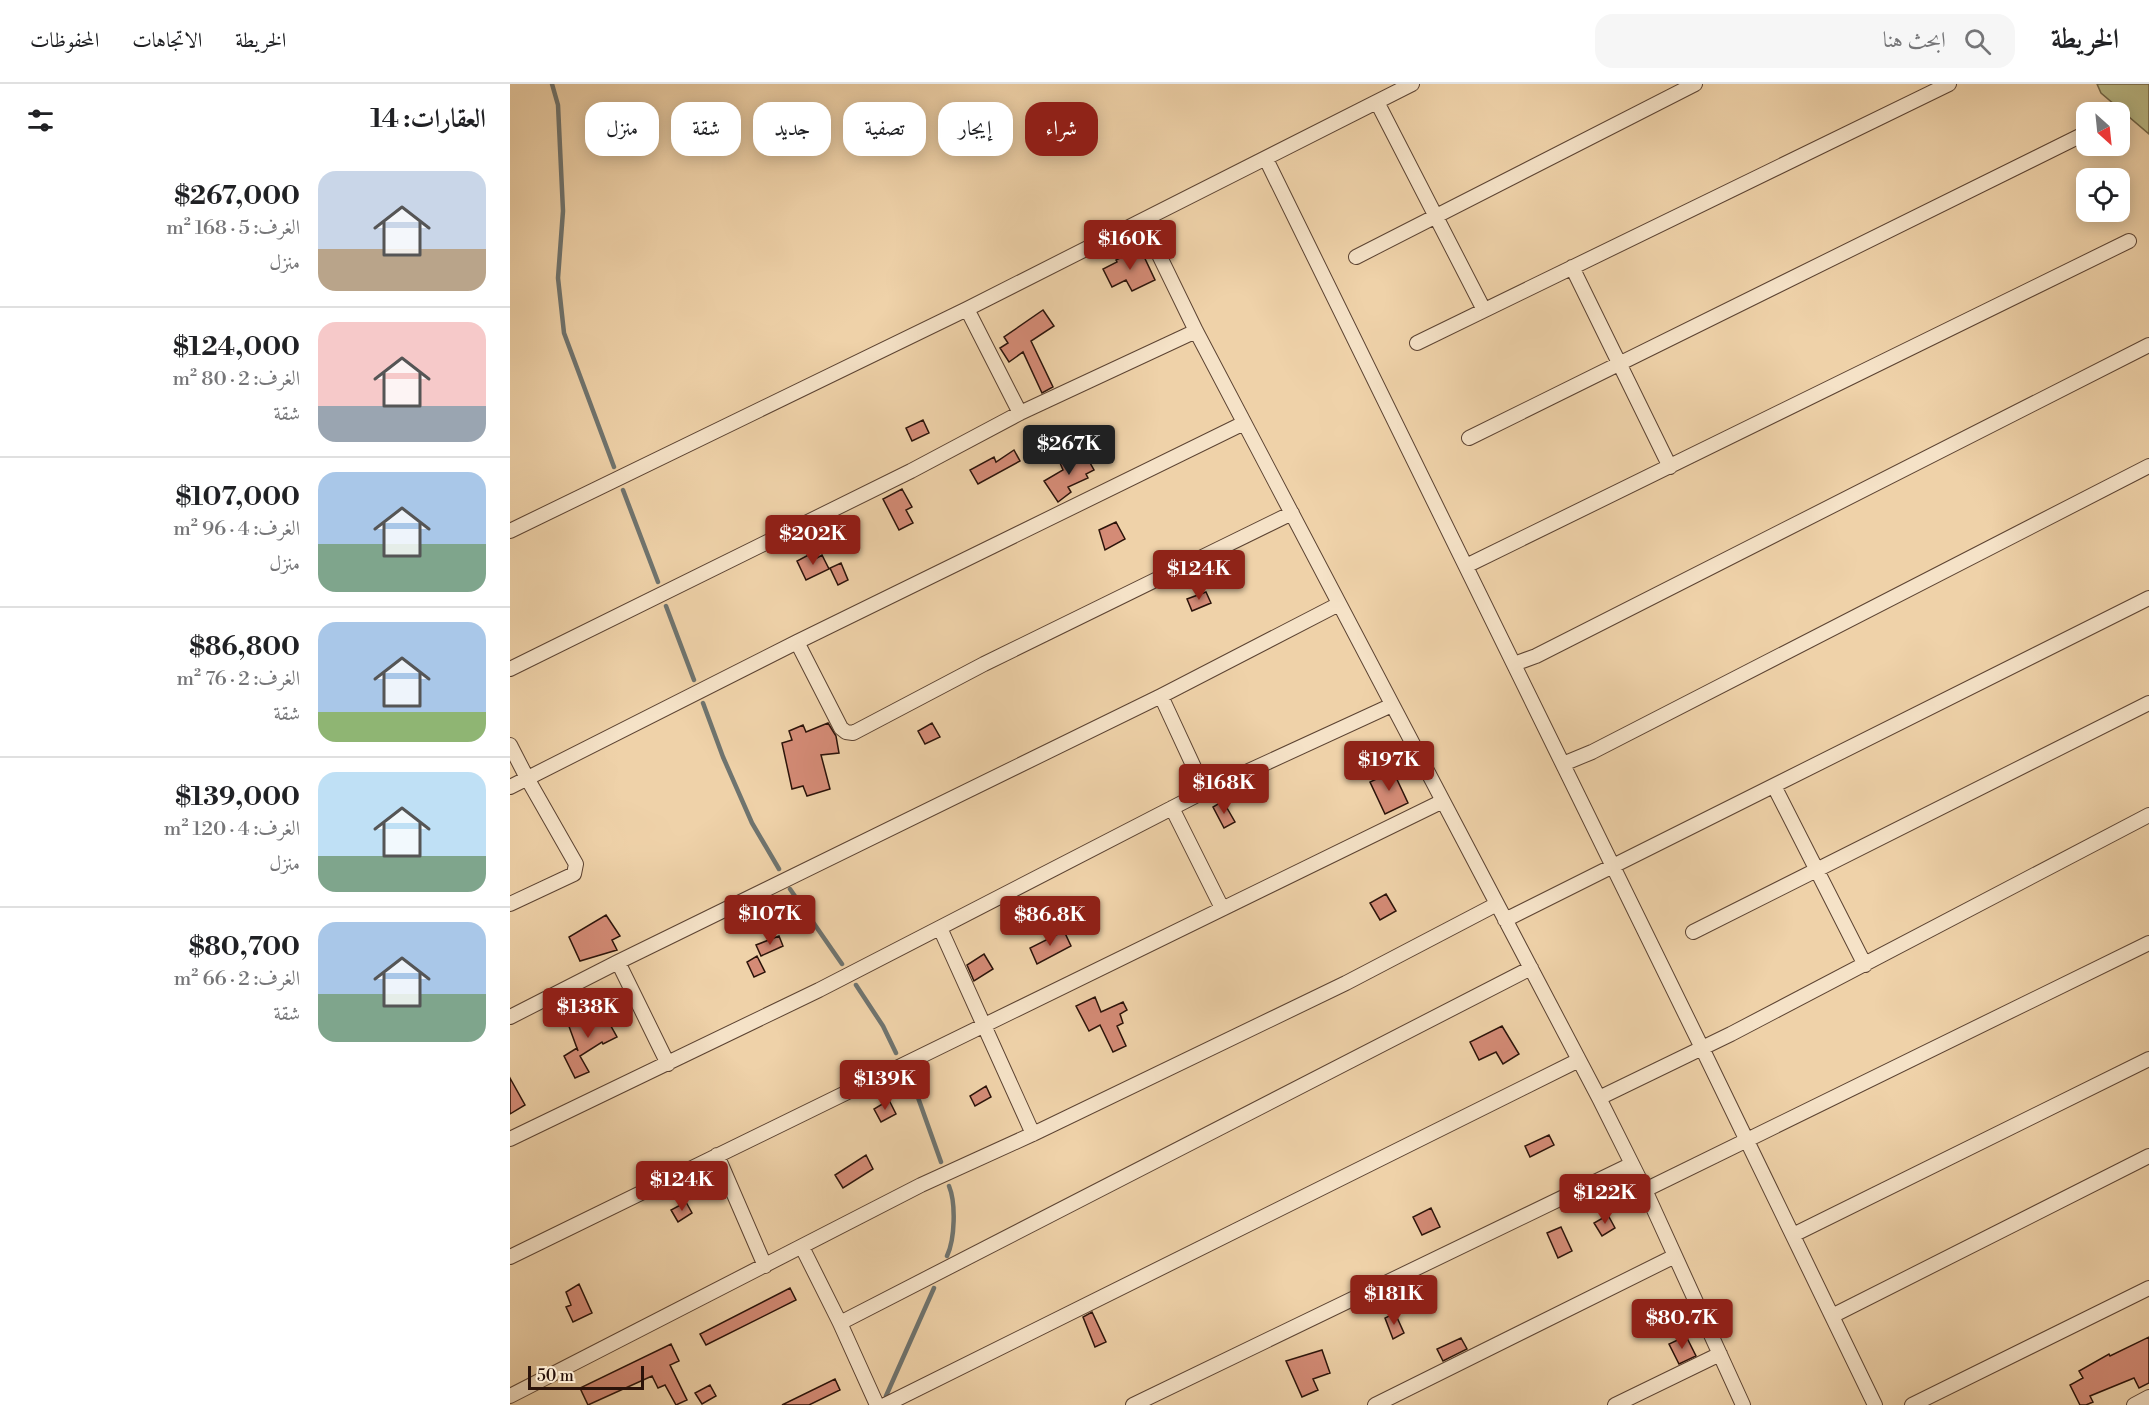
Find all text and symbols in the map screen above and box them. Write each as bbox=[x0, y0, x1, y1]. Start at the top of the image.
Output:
search box bbox=[1595, 14, 2015, 68]
text: الخريطة bbox=[2051, 22, 2119, 57]
icon: search bbox=[1961, 25, 1994, 58]
text: ابحث هنا bbox=[1883, 27, 1946, 54]
text: المحفوظات bbox=[30, 28, 99, 54]
text: الاتجاهات bbox=[132, 28, 202, 54]
text: الخريطة bbox=[235, 28, 286, 54]
chip: منزل bbox=[585, 102, 659, 156]
chip: شقة bbox=[671, 102, 741, 156]
chip: جديد bbox=[753, 102, 831, 156]
chip: تصفية bbox=[843, 102, 926, 156]
chip: إيجار bbox=[938, 102, 1013, 156]
chip: شراء bbox=[1025, 102, 1098, 156]
north arrow bbox=[2076, 102, 2130, 156]
map controls bbox=[2076, 102, 2130, 222]
text: العقارات: 14 bbox=[370, 103, 486, 135]
icon: filters bbox=[24, 104, 57, 137]
button: locate bbox=[2076, 168, 2130, 222]
text: $267,000 bbox=[174, 180, 300, 212]
icon: home bbox=[366, 195, 438, 267]
text: الغرف: 5 · 168 m² bbox=[166, 216, 300, 241]
pin: $160K bbox=[1088, 220, 1172, 271]
text: $160K bbox=[1098, 227, 1162, 252]
text: منزل bbox=[269, 251, 300, 276]
text: $124,000 bbox=[173, 331, 300, 363]
icon: home bbox=[366, 346, 438, 418]
text: الغرف: 2 · 80 m² bbox=[173, 367, 300, 392]
text: شقة bbox=[274, 402, 300, 427]
pin: $267K bbox=[1027, 425, 1111, 476]
text: $267K bbox=[1037, 432, 1101, 457]
text: $107,000 bbox=[175, 481, 300, 513]
icon: home bbox=[366, 496, 438, 568]
pin: $202K bbox=[771, 515, 855, 566]
text: الغرف: 4 · 96 m² bbox=[173, 517, 300, 542]
text: $202K bbox=[779, 522, 847, 547]
pin: $124K bbox=[1157, 550, 1241, 601]
text: منزل bbox=[269, 552, 300, 577]
text: $124K bbox=[1167, 557, 1231, 582]
text: $86,800 bbox=[189, 631, 300, 663]
icon: home bbox=[366, 646, 438, 718]
text: الغرف: 2 · 76 m² bbox=[176, 667, 300, 692]
text: شقة bbox=[274, 702, 300, 727]
pin: $197K bbox=[1347, 741, 1431, 792]
text: $197K bbox=[1358, 748, 1420, 773]
pin: $168K bbox=[1182, 764, 1266, 815]
text: $168K bbox=[1193, 771, 1255, 796]
text: $139,000 bbox=[175, 781, 300, 813]
icon: home bbox=[366, 796, 438, 868]
text: الغرف: 4 · 120 m² bbox=[164, 817, 300, 842]
text: منزل bbox=[269, 852, 300, 877]
pin: $107K bbox=[728, 895, 812, 946]
pin: $86.8K bbox=[1001, 896, 1099, 947]
text: $107K bbox=[738, 902, 802, 927]
text: $86.8K bbox=[1014, 903, 1086, 928]
text: $80,700 bbox=[189, 931, 300, 963]
icon: home bbox=[366, 946, 438, 1018]
text: الغرف: 2 · 66 m² bbox=[174, 967, 300, 992]
pin: $138K bbox=[546, 988, 630, 1039]
text: $138K bbox=[557, 995, 619, 1020]
text: شقة bbox=[274, 1002, 300, 1027]
pin: $139K bbox=[843, 1060, 927, 1111]
text: $139K bbox=[854, 1067, 916, 1092]
pin: $124K bbox=[640, 1161, 724, 1212]
text: $124K bbox=[650, 1168, 714, 1193]
pin: $122K bbox=[1563, 1174, 1647, 1225]
text: $122K bbox=[1573, 1181, 1637, 1206]
pin: $181K bbox=[1352, 1275, 1436, 1326]
text: $181K bbox=[1364, 1282, 1424, 1307]
pin: $80.7K bbox=[1633, 1299, 1731, 1350]
text: $80.7K bbox=[1646, 1306, 1718, 1331]
scale bar bbox=[528, 1363, 644, 1390]
text: 50 m bbox=[537, 1366, 574, 1386]

